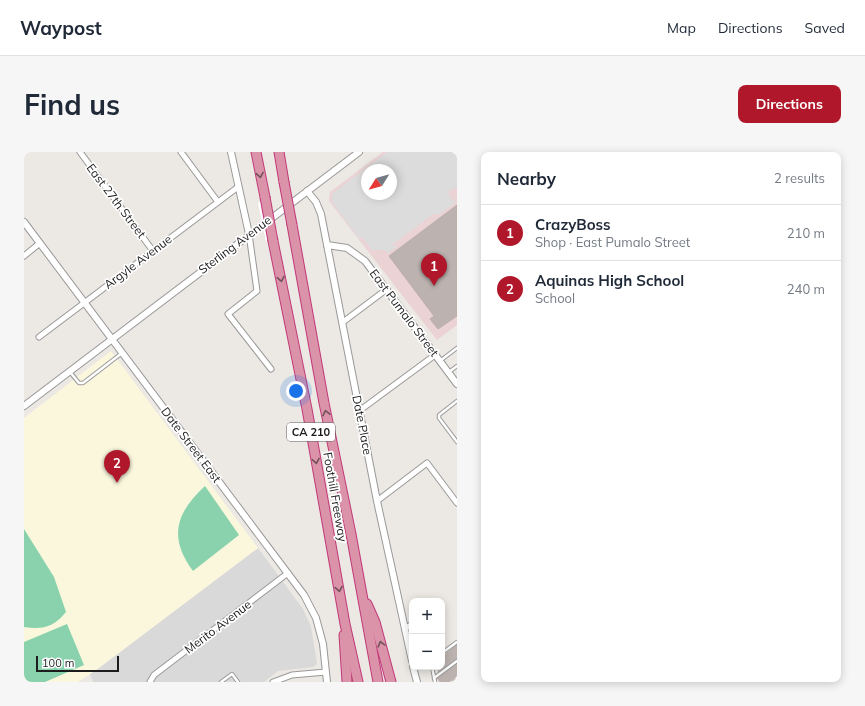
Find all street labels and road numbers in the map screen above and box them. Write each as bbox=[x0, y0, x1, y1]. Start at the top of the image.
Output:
street label: East 27th Street bbox=[84, 161, 149, 241]
street label: Sterling Avenue bbox=[195, 212, 274, 277]
street label: Argyle Avenue bbox=[101, 231, 175, 292]
street label: East Pumalo Street bbox=[367, 266, 442, 359]
street label: Date Place bbox=[349, 394, 376, 456]
street label: Date Street East bbox=[158, 404, 225, 485]
road number: CA 210 bbox=[287, 423, 335, 441]
street label: Foothill Freeway bbox=[320, 451, 351, 544]
street label: Merito Avenue bbox=[181, 597, 254, 657]

